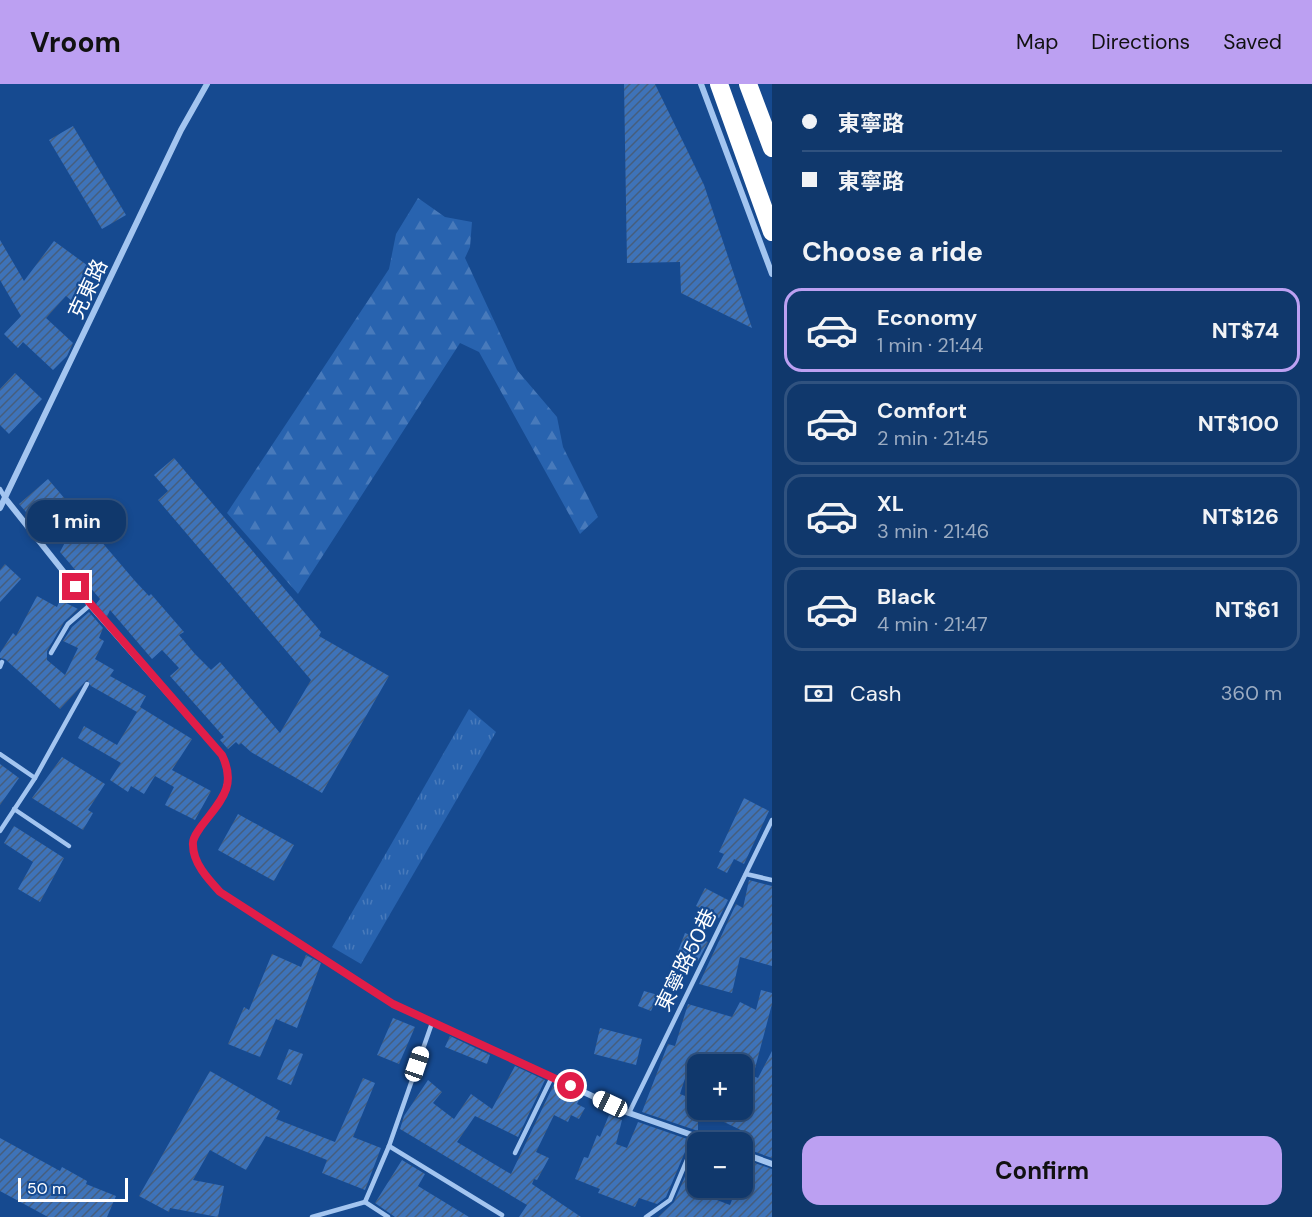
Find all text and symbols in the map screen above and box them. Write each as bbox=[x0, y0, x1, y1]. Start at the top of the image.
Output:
text: Vroom bbox=[30, 24, 121, 61]
text: Map bbox=[1016, 28, 1058, 56]
text: Directions bbox=[1091, 28, 1190, 56]
text: Saved bbox=[1223, 28, 1282, 56]
text: 東寧路 bbox=[838, 109, 904, 138]
text: 東寧路 bbox=[838, 167, 904, 196]
text: Choose a ride bbox=[802, 234, 983, 269]
street label: 克東路 bbox=[62, 255, 114, 323]
icon: car bbox=[805, 303, 859, 357]
text: Economy bbox=[877, 303, 977, 332]
text: NT$74 bbox=[1212, 316, 1279, 345]
text: 1 min · 21:44 bbox=[877, 332, 983, 358]
icon: car bbox=[805, 396, 859, 450]
text: Comfort bbox=[877, 396, 967, 425]
text: NT$100 bbox=[1198, 409, 1279, 438]
text: 2 min · 21:45 bbox=[877, 425, 989, 451]
icon: car bbox=[805, 489, 859, 543]
text: XL bbox=[877, 489, 904, 518]
callout: 1 min bbox=[26, 500, 125, 542]
text: NT$126 bbox=[1202, 502, 1279, 531]
text: 1 min bbox=[52, 508, 101, 534]
text: 3 min · 21:46 bbox=[877, 518, 989, 544]
route end bbox=[62, 573, 89, 600]
icon: car bbox=[805, 582, 859, 636]
text: Black bbox=[877, 582, 936, 611]
text: NT$61 bbox=[1215, 595, 1279, 624]
text: 4 min · 21:47 bbox=[877, 611, 988, 637]
icon: cash bbox=[802, 677, 835, 710]
text: Cash bbox=[850, 679, 901, 708]
text: 360 m bbox=[1221, 680, 1282, 706]
street label: 東寧路50巷 bbox=[649, 904, 723, 1016]
car bbox=[403, 1044, 431, 1084]
map controls bbox=[687, 1054, 753, 1198]
button: + bbox=[687, 1054, 753, 1120]
route start bbox=[557, 1072, 584, 1099]
car bbox=[590, 1088, 630, 1120]
button: − bbox=[687, 1132, 753, 1198]
button: Confirm bbox=[802, 1136, 1282, 1205]
scale bar bbox=[18, 1175, 128, 1202]
text: 50 m bbox=[27, 1178, 66, 1199]

